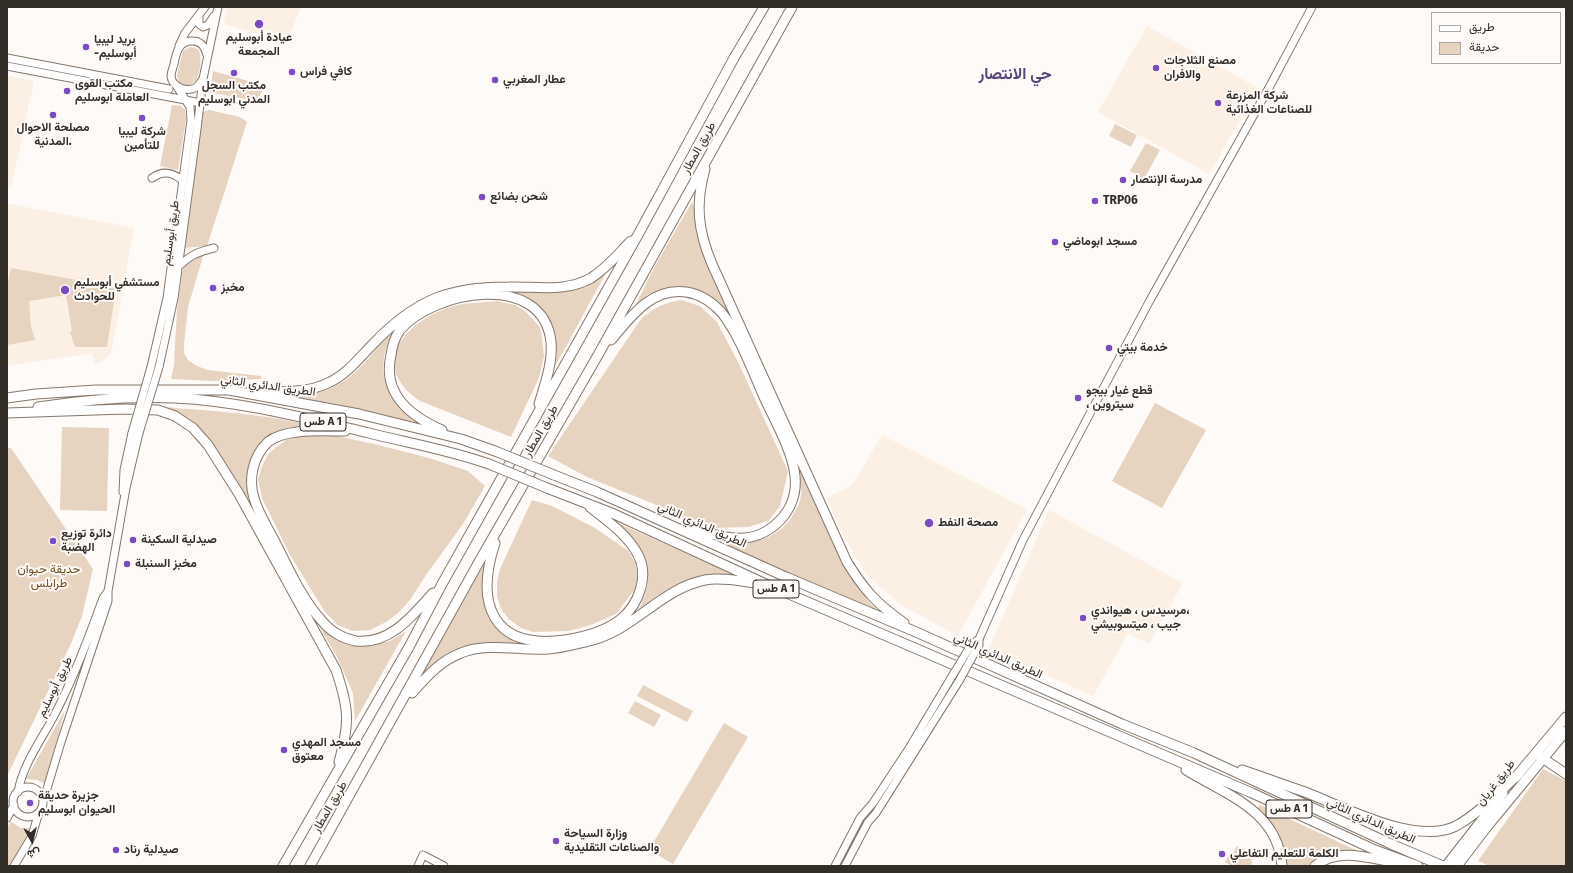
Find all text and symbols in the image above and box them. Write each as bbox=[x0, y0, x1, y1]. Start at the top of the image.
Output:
legend bbox=[1431, 12, 1561, 64]
marker: عيادة أبوسليم المجمعة bbox=[253, 18, 265, 30]
text: طريق bbox=[1469, 20, 1494, 34]
place label: عيادة أبوسليم المجمعة bbox=[226, 31, 292, 59]
place label: بريد ليبيا -أبوسليم bbox=[94, 33, 137, 61]
text: حديقة bbox=[1469, 40, 1499, 54]
marker: بريد ليبيا -أبوسليم bbox=[81, 42, 91, 52]
place label: مصنع الثلاجات والافران bbox=[1164, 54, 1236, 82]
marker: مصنع الثلاجات والافران bbox=[1151, 63, 1161, 73]
place label: كافي فراس bbox=[300, 65, 352, 79]
district label: حي الانتصار bbox=[978, 65, 1052, 85]
marker: كافي فراس bbox=[287, 67, 297, 77]
marker: مكتب السجل المدني ابوسليم bbox=[229, 68, 239, 78]
place label: عطار المغربي bbox=[503, 73, 566, 87]
marker: عطار المغربي bbox=[490, 75, 500, 85]
place label: مكتب القوى العاملة ابوسليم bbox=[75, 77, 149, 105]
place label: مكتب السجل المدني ابوسليم bbox=[198, 79, 270, 107]
marker: مكتب القوى العاملة ابوسليم bbox=[62, 86, 72, 96]
place label: شركة المزرعة للصناعات الغذائية bbox=[1226, 89, 1312, 117]
marker: شركة المزرعة للصناعات الغذائية bbox=[1213, 98, 1223, 108]
marker: مصلحة الاحوال المدنية. bbox=[48, 110, 58, 120]
marker: شركة ليبيا للتأمين bbox=[137, 113, 147, 123]
street label: طريق المطار bbox=[679, 120, 719, 176]
place label: مصلحة الاحوال المدنية. bbox=[17, 121, 89, 149]
place label: شركة ليبيا للتأمين bbox=[118, 125, 166, 153]
place label: مدرسة الإنتصار bbox=[1131, 173, 1202, 187]
marker: مدرسة الإنتصار bbox=[1118, 175, 1128, 185]
place label: شحن بضائع bbox=[490, 190, 548, 204]
marker: شحن بضائع bbox=[477, 192, 487, 202]
place label: TRP06 bbox=[1103, 194, 1138, 208]
marker: TRP06 bbox=[1090, 196, 1100, 206]
street label: طريق أبوسليم bbox=[159, 200, 183, 266]
place label: مسجد ابوماضي bbox=[1063, 235, 1137, 249]
marker: مسجد ابوماضي bbox=[1050, 237, 1060, 247]
place label: مستشفي أبوسليم للحوادث bbox=[74, 276, 159, 304]
place label: مخبز bbox=[221, 281, 245, 295]
marker: مخبز bbox=[208, 283, 218, 293]
marker: مستشفي أبوسليم للحوادث bbox=[59, 284, 71, 296]
place label: خدمة بيتي bbox=[1117, 341, 1168, 355]
marker: خدمة بيتي bbox=[1104, 343, 1114, 353]
street label: الطريق الدائري الثاني bbox=[220, 372, 316, 400]
place label: قطع غيار بيجو ، سيتروين bbox=[1086, 384, 1153, 412]
marker: قطع غيار بيجو ، سيتروين bbox=[1073, 393, 1083, 403]
street label: طريق المطار bbox=[520, 403, 562, 459]
road number: طس A 1 bbox=[300, 413, 346, 431]
street label: الطريق الدائري الثاني bbox=[655, 499, 749, 551]
place label: مصحة النفط bbox=[938, 516, 998, 530]
marker: مصحة النفط bbox=[923, 517, 935, 529]
place label: دائرة توزيع الهضبة bbox=[61, 527, 112, 555]
place label: صيدلية السكينة bbox=[141, 533, 217, 547]
marker: صيدلية السكينة bbox=[128, 535, 138, 545]
marker: دائرة توزيع الهضبة bbox=[48, 536, 58, 546]
place label: مخبز السنبلة bbox=[135, 557, 197, 571]
marker: مخبز السنبلة bbox=[122, 559, 132, 569]
park label: حديقة حيوان طرابلس bbox=[18, 563, 80, 591]
road number: طس A 1 bbox=[753, 580, 799, 598]
place label: مرسيدس ، هيواندي، جيب ، ميتسوبيشي bbox=[1091, 604, 1190, 632]
marker: مرسيدس ، هيواندي، جيب ، ميتسوبيشي bbox=[1078, 613, 1088, 623]
street label: الطريق الدائري الثاني bbox=[951, 630, 1045, 682]
street label: طريق أبوسليم bbox=[34, 654, 76, 720]
place label: مسجد المهدي معتوق bbox=[292, 736, 361, 764]
marker: مسجد المهدي معتوق bbox=[279, 745, 289, 755]
street label: طريق غريان bbox=[1474, 757, 1518, 809]
street label: طريق المطار bbox=[309, 779, 351, 835]
place label: جزيرة حديقة الحيوان ابوسليم bbox=[38, 789, 115, 817]
street label: الطريق الدائري الثاني bbox=[1324, 795, 1418, 847]
marker: جزيرة حديقة الحيوان ابوسليم bbox=[25, 798, 35, 808]
road number: طس A 1 bbox=[1266, 800, 1312, 818]
north arrow bbox=[12, 821, 52, 861]
place label: وزارة السياحة والصناعات التقليدية bbox=[564, 827, 659, 855]
marker: وزارة السياحة والصناعات التقليدية bbox=[551, 836, 561, 846]
place label: صيدلية رناد bbox=[124, 843, 179, 857]
marker: صيدلية رناد bbox=[111, 845, 121, 855]
text: ش bbox=[26, 846, 41, 861]
place label: الكلمة للتعليم التفاعلي bbox=[1230, 847, 1338, 861]
marker: الكلمة للتعليم التفاعلي bbox=[1217, 849, 1227, 859]

